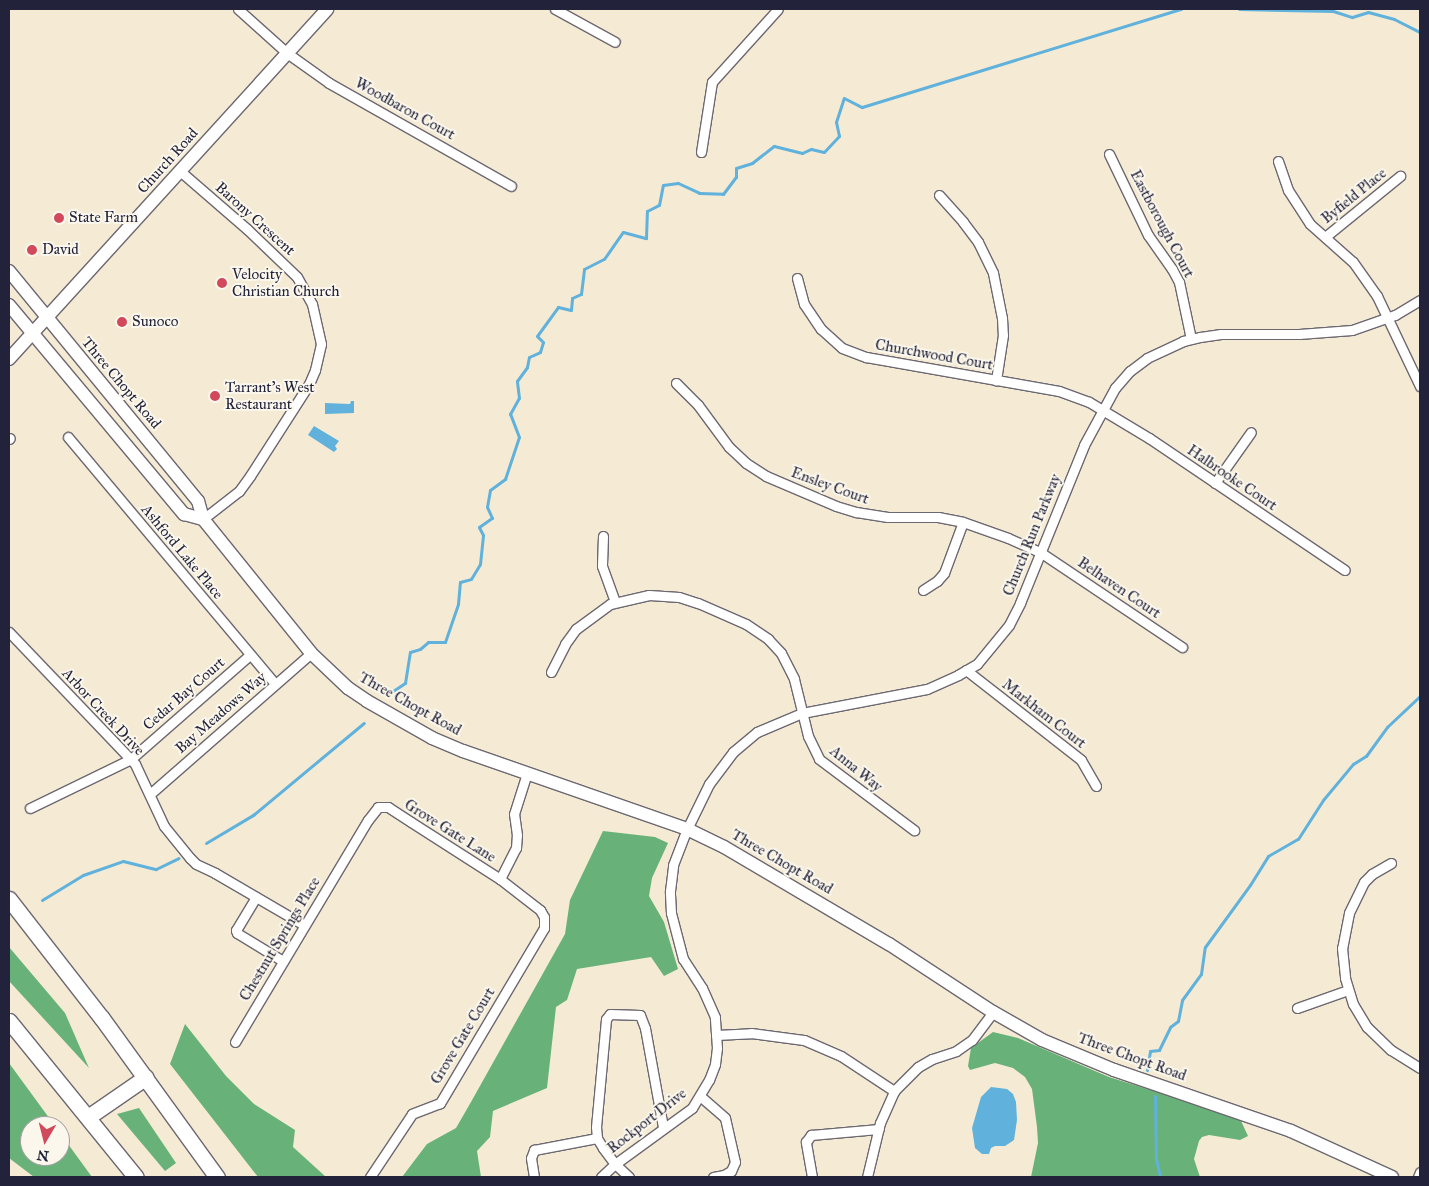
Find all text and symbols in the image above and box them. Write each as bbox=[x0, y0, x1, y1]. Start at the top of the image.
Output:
street label: Woodbaron Court bbox=[352, 74, 458, 144]
street label: Church Road bbox=[134, 125, 202, 197]
street label: Byfield Place bbox=[1318, 164, 1390, 228]
street label: Eastborough Court bbox=[1126, 167, 1198, 281]
street label: Barony Crescent bbox=[211, 179, 299, 259]
place label: State Farm bbox=[69, 209, 138, 227]
marker: State Farm bbox=[53, 212, 65, 224]
place label: David bbox=[42, 241, 79, 259]
marker: David bbox=[26, 244, 38, 256]
place label: Velocity Christian Church bbox=[232, 265, 340, 300]
marker: Velocity Christian Church bbox=[216, 277, 228, 289]
place label: Sunoco bbox=[132, 313, 178, 331]
marker: Sunoco bbox=[116, 316, 128, 328]
street label: Three Chopt Road bbox=[77, 334, 165, 432]
street label: Churchwood Court bbox=[874, 336, 994, 374]
place label: Tarrant's West Restaurant bbox=[225, 378, 315, 413]
marker: Tarrant's West Restaurant bbox=[209, 390, 221, 402]
street label: Halbrooke Court bbox=[1184, 441, 1280, 515]
street label: Ensley Court bbox=[789, 464, 871, 508]
street label: Church Run Parkway bbox=[999, 471, 1065, 599]
street label: Ashford Lake Place bbox=[137, 501, 227, 603]
street label: Belhaven Court bbox=[1074, 554, 1164, 622]
street label: Cedar Bay Court bbox=[139, 654, 229, 734]
street label: Arbor Creek Drive bbox=[58, 665, 148, 759]
street label: Three Chopt Road bbox=[356, 668, 464, 740]
street label: Bay Meadows Way bbox=[172, 669, 270, 757]
street label: Markham Court bbox=[998, 676, 1090, 752]
street label: Anna Way bbox=[826, 742, 886, 796]
street label: Grove Gate Lane bbox=[401, 796, 499, 866]
street label: Three Chopt Road bbox=[728, 826, 836, 898]
street label: Chestnut Springs Place bbox=[236, 874, 324, 1004]
street label: Grove Gate Court bbox=[427, 984, 499, 1088]
street label: Three Chopt Road bbox=[1075, 1029, 1189, 1085]
street label: Rockport Drive bbox=[604, 1085, 690, 1157]
north arrow bbox=[20, 1116, 70, 1166]
text: N bbox=[36, 1146, 50, 1165]

